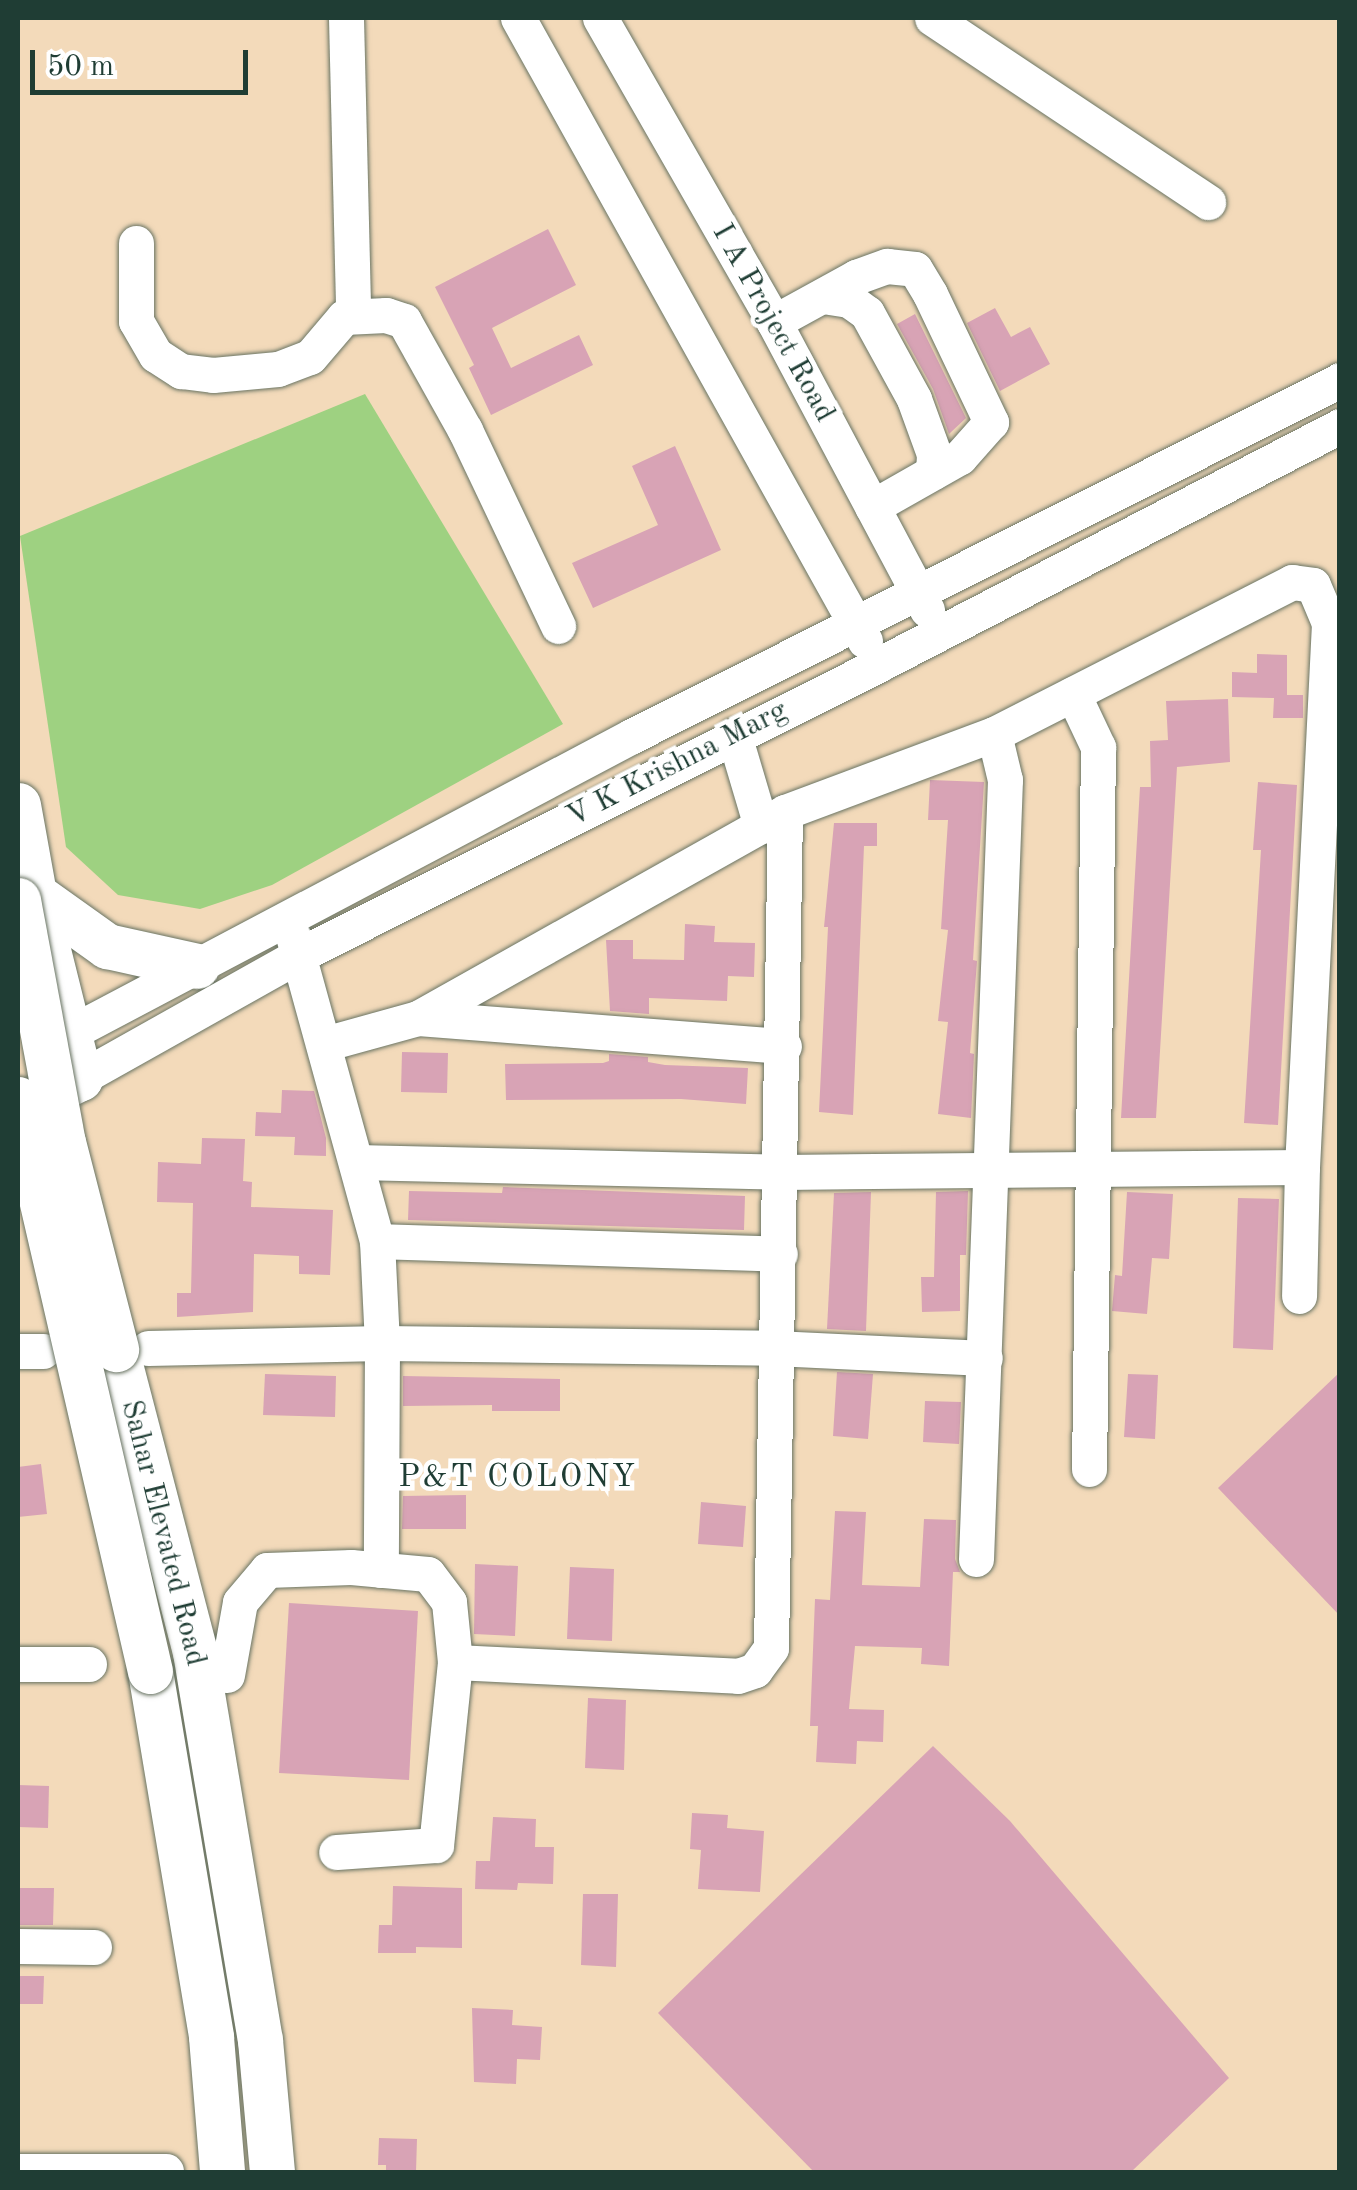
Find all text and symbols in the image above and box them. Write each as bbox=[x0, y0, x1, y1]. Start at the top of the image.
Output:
scale bar bbox=[35, 30, 252, 92]
text: 50 m bbox=[47, 52, 114, 82]
street label: I A Project Road bbox=[704, 217, 842, 429]
street label: V K Krishna Marg bbox=[561, 693, 793, 835]
street label: Sahar Elevated Road bbox=[113, 1396, 213, 1670]
district label: P&T COLONY bbox=[398, 1459, 638, 1497]

